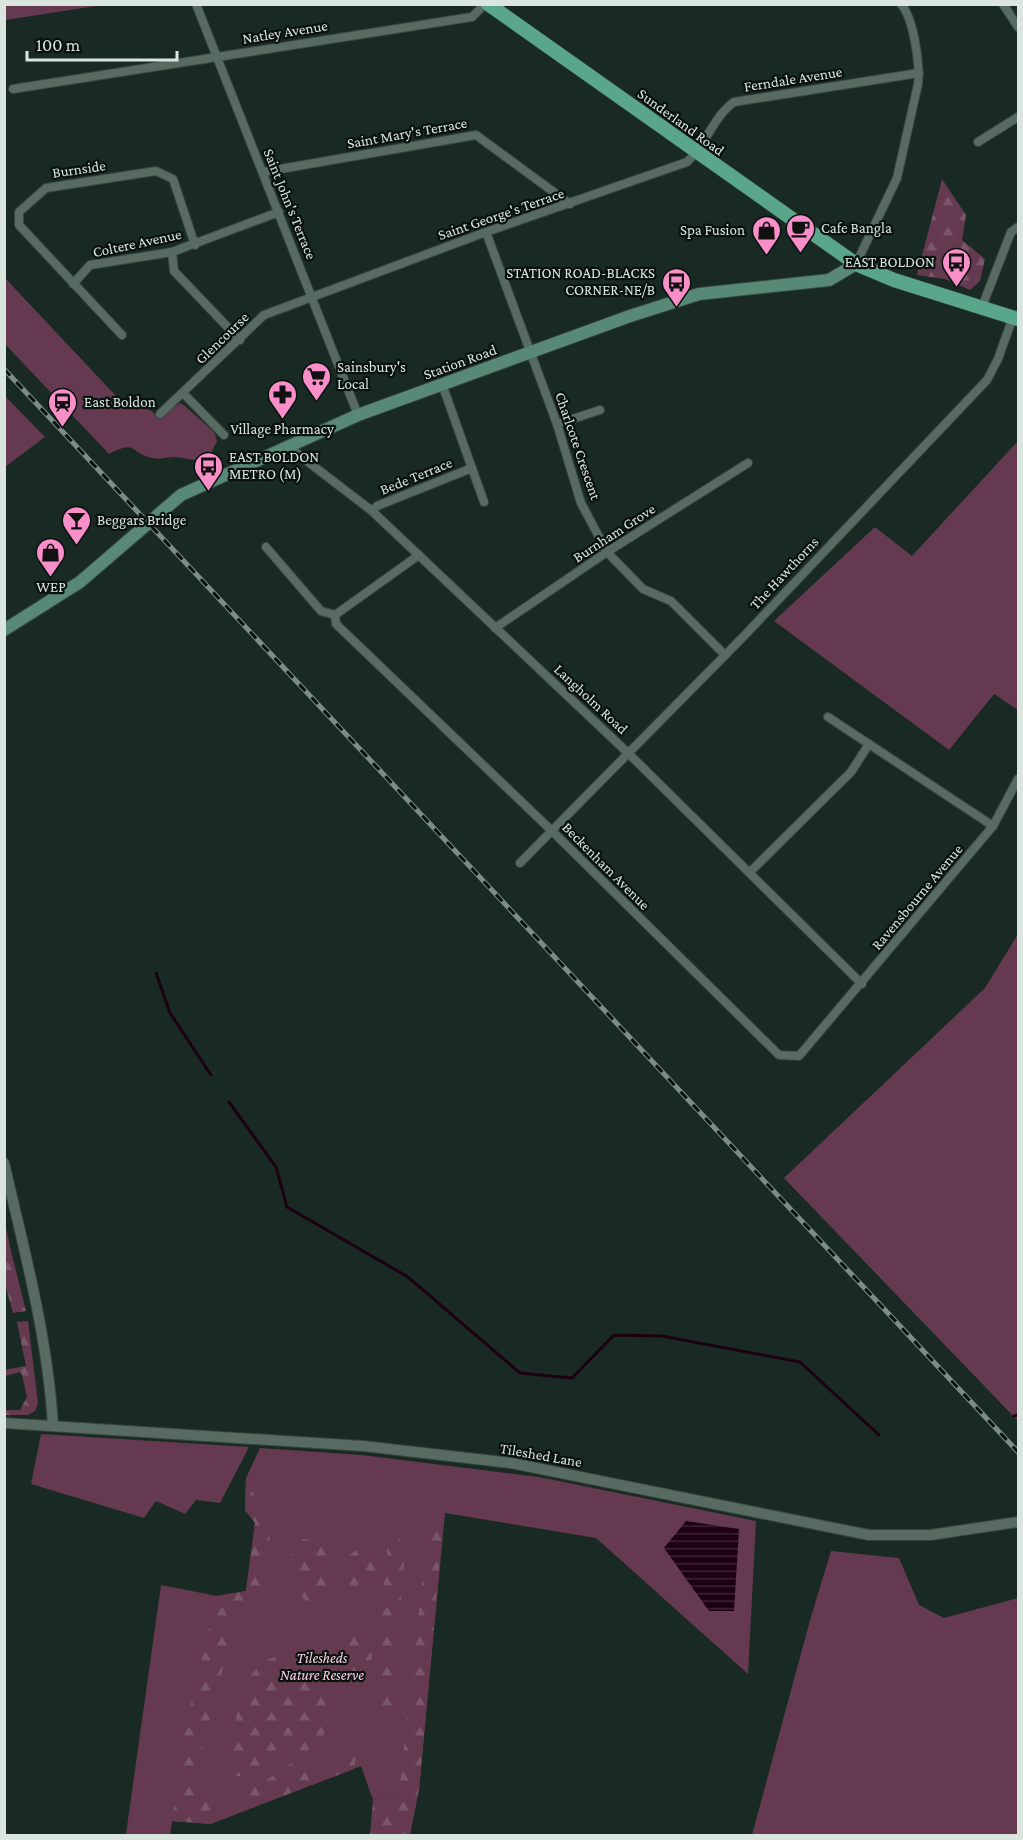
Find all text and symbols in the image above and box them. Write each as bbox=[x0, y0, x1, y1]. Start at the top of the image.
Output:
street label: Natley Avenue bbox=[241, 17, 329, 48]
scale bar bbox=[27, 24, 177, 62]
text: 100 m bbox=[36, 35, 81, 55]
street label: Ferndale Avenue bbox=[743, 63, 844, 95]
street label: Sunderland Road bbox=[635, 85, 727, 159]
street label: Saint Mary's Terrace bbox=[346, 114, 469, 152]
street label: Saint John's Terrace bbox=[260, 146, 320, 262]
street label: Burnside bbox=[51, 157, 107, 181]
street label: Saint George's Terrace bbox=[436, 185, 567, 244]
cafe icon: Cafe Bangla bbox=[784, 212, 816, 254]
shop icon: Spa Fusion bbox=[750, 214, 782, 256]
place label: Cafe Bangla bbox=[821, 220, 892, 237]
place label: Spa Fusion bbox=[680, 222, 745, 239]
street label: Coltere Avenue bbox=[91, 226, 183, 260]
bus stop icon: EAST BOLDON bbox=[940, 246, 972, 288]
place label: EAST BOLDON bbox=[845, 254, 935, 270]
place label: STATION ROAD-BLACKS CORNER-NE/B bbox=[506, 265, 655, 298]
bus stop icon: STATION ROAD-BLACKS CORNER-NE/B bbox=[660, 266, 692, 308]
street label: Glencourse bbox=[192, 309, 252, 367]
street label: Station Road bbox=[421, 341, 499, 383]
place label: Sainsbury's Local bbox=[337, 359, 406, 392]
supermarket icon: Sainsbury's Local bbox=[300, 360, 332, 402]
pharmacy icon: Village Pharmacy bbox=[266, 378, 298, 420]
station icon: East Boldon bbox=[47, 386, 79, 428]
street label: Charlcote Crescent bbox=[552, 390, 604, 503]
place label: East Boldon bbox=[84, 394, 156, 410]
place label: Village Pharmacy bbox=[230, 421, 334, 438]
place label: EAST BOLDON METRO (M) bbox=[229, 449, 319, 483]
bus stop icon: EAST BOLDON METRO (M) bbox=[192, 450, 224, 492]
street label: Bede Terrace bbox=[378, 454, 455, 498]
street label: Burnham Grove bbox=[570, 500, 658, 565]
bar icon: Beggars Bridge bbox=[60, 504, 92, 546]
place label: Beggars Bridge bbox=[97, 512, 187, 529]
street label: The Hawthorns bbox=[746, 533, 822, 613]
shop icon: WEP bbox=[35, 536, 67, 578]
place label: WEP bbox=[36, 579, 66, 595]
street label: Langholm Road bbox=[550, 661, 631, 738]
street label: Beckenham Avenue bbox=[559, 819, 653, 913]
street label: Ravensbourne Avenue bbox=[868, 841, 966, 953]
street label: Tileshed Lane bbox=[499, 1440, 584, 1470]
park label: Tilesheds Nature Reserve bbox=[280, 1650, 364, 1683]

